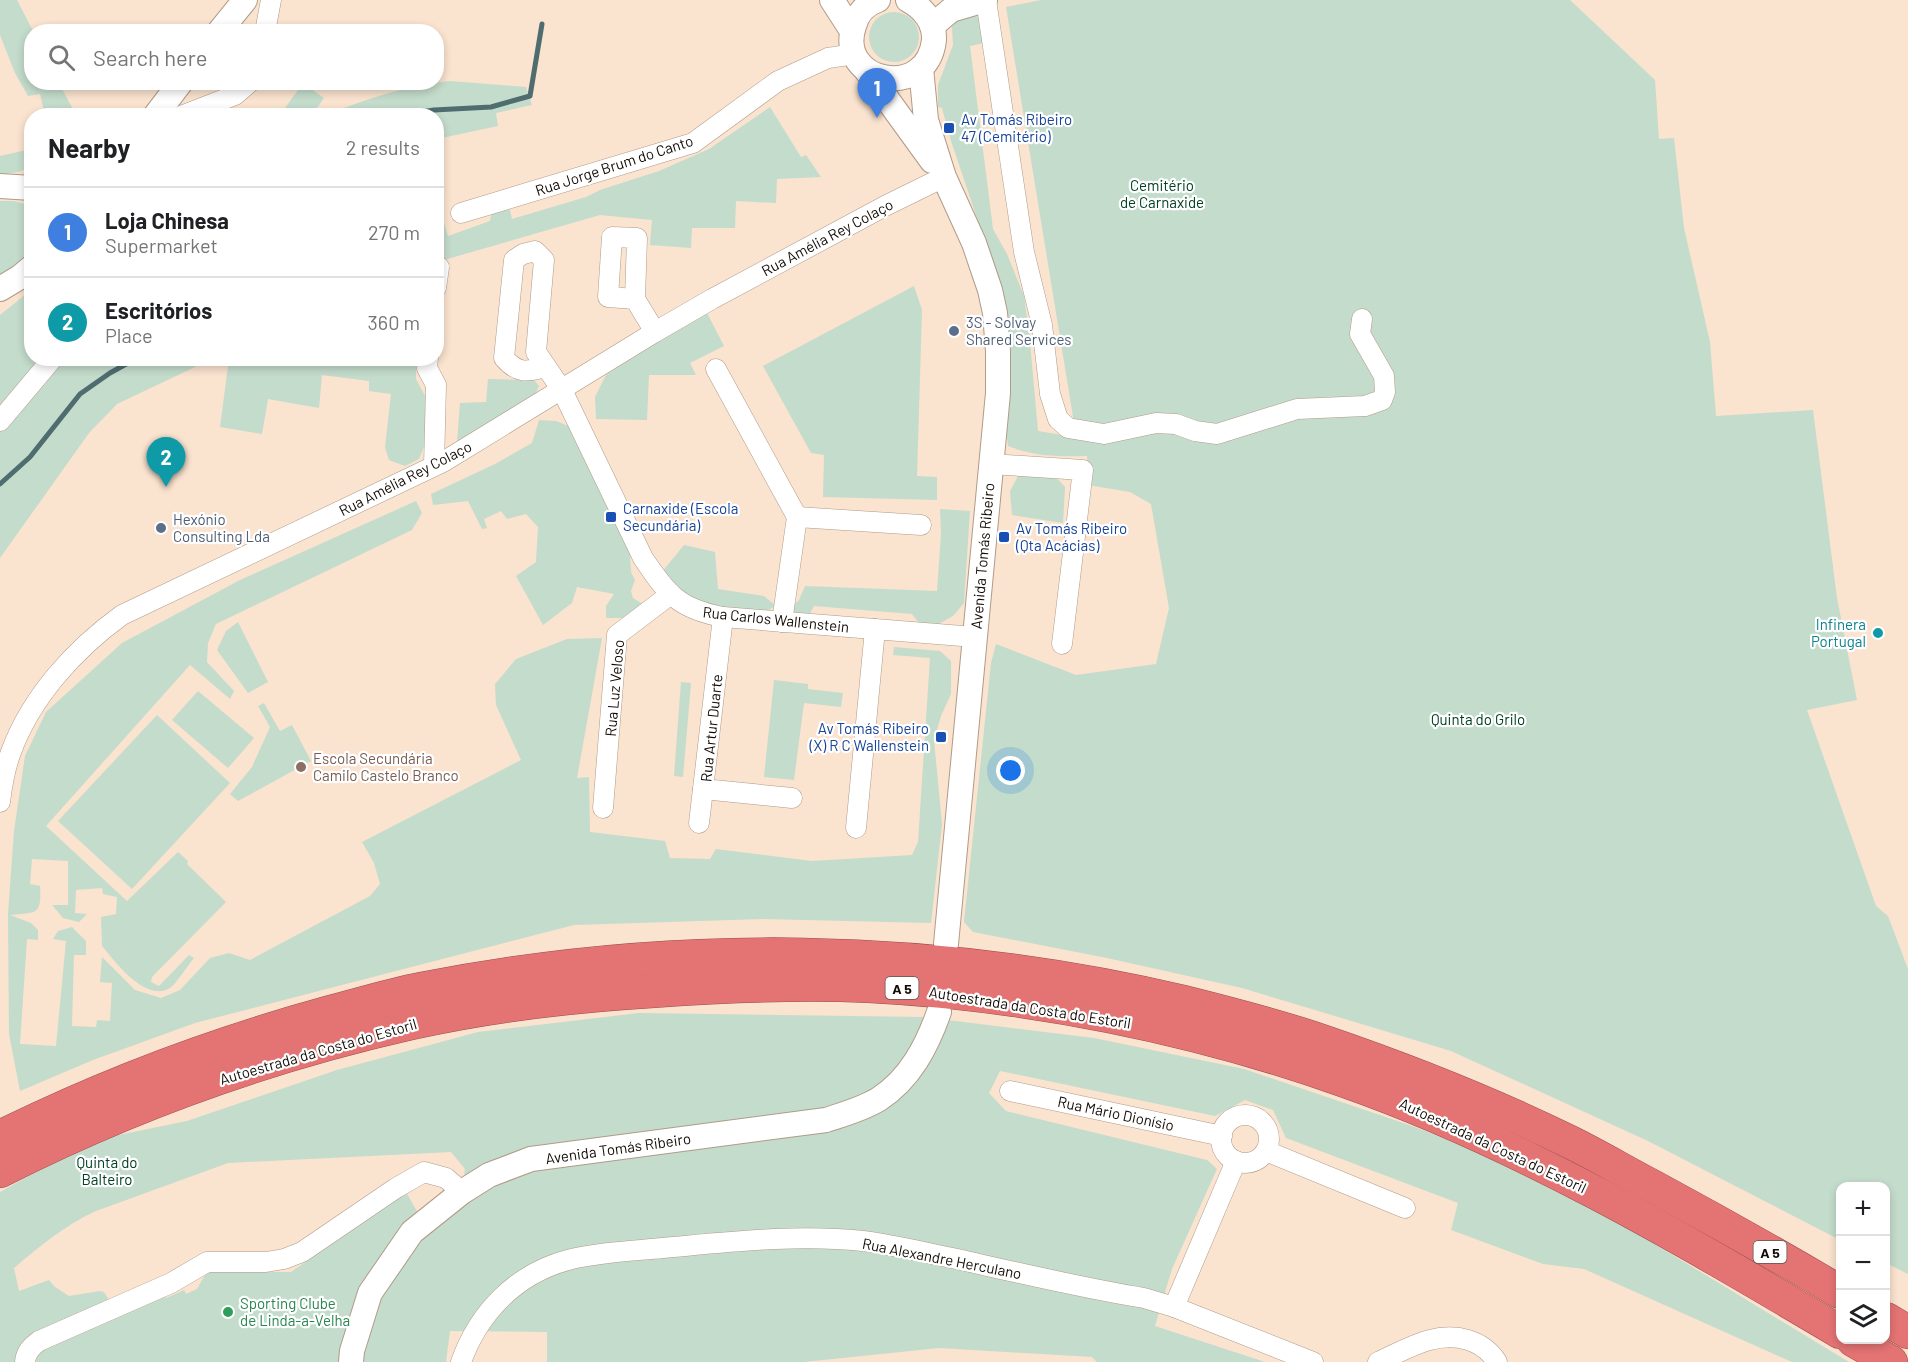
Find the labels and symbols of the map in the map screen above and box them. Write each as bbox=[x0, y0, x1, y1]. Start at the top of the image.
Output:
pin: 1 bbox=[858, 68, 896, 118]
place label: Av Tomás Ribeiro 47 (Cemitério) bbox=[961, 110, 1072, 145]
marker: Av Tomás Ribeiro 47 (Cemitério) bbox=[942, 121, 956, 135]
street label: Rua Jorge Brum do Canto bbox=[533, 131, 695, 199]
park label: Cemitério de Carnaxide bbox=[1120, 176, 1204, 211]
street label: Rua Amélia Rey Colaço bbox=[758, 195, 896, 279]
place label: 3S - Solvay Shared Services bbox=[966, 313, 1072, 348]
marker: 3S - Solvay Shared Services bbox=[947, 324, 961, 338]
street label: Rua Amélia Rey Colaço bbox=[336, 437, 474, 519]
pin: 2 bbox=[146, 438, 186, 487]
street label: Avenida Tomás Ribeiro bbox=[967, 482, 997, 630]
place label: Carnaxide (Escola Secundária) bbox=[623, 499, 738, 534]
place label: Hexónio Consulting Lda bbox=[173, 510, 270, 545]
marker: Carnaxide (Escola Secundária) bbox=[604, 510, 618, 524]
place label: Av Tomás Ribeiro (Qta Acácias) bbox=[1015, 519, 1127, 554]
marker: Hexónio Consulting Lda bbox=[154, 521, 168, 535]
marker: Av Tomás Ribeiro (Qta Acácias) bbox=[997, 530, 1011, 544]
street label: Rua Carlos Wallenstein bbox=[702, 602, 850, 636]
place label: Infinera Portugal bbox=[1811, 615, 1866, 650]
marker: Infinera Portugal bbox=[1871, 626, 1885, 640]
street label: Rua Luz Veloso bbox=[601, 639, 627, 737]
street label: Rua Artur Duarte bbox=[696, 673, 726, 783]
park label: Quinta do Grilo bbox=[1431, 710, 1525, 728]
place label: Av Tomás Ribeiro (X) R C Wallenstein bbox=[809, 719, 929, 754]
marker: Av Tomás Ribeiro (X) R C Wallenstein bbox=[934, 730, 948, 744]
place label: Escola Secundária Camilo Castelo Branco bbox=[313, 749, 459, 784]
your location bbox=[996, 756, 1025, 785]
marker: Escola Secundária Camilo Castelo Branco bbox=[294, 760, 308, 774]
road number: A 5 bbox=[886, 977, 918, 999]
street label: Autoestrada da Costa do Estoril bbox=[928, 982, 1132, 1032]
street label: Autoestrada da Costa do Estoril bbox=[217, 1014, 419, 1088]
street label: Rua Mário Dionísio bbox=[1056, 1092, 1176, 1134]
street label: Autoestrada da Costa do Estoril bbox=[1397, 1094, 1589, 1196]
street label: Avenida Tomás Ribeiro bbox=[544, 1129, 692, 1167]
park label: Quinta do Balteiro bbox=[76, 1153, 138, 1188]
street label: Rua Alexandre Herculano bbox=[861, 1234, 1023, 1282]
road number: A 5 bbox=[1754, 1241, 1786, 1263]
place label: Sporting Clube de Linda-a-Velha bbox=[240, 1294, 350, 1329]
marker: Sporting Clube de Linda-a-Velha bbox=[221, 1305, 235, 1319]

